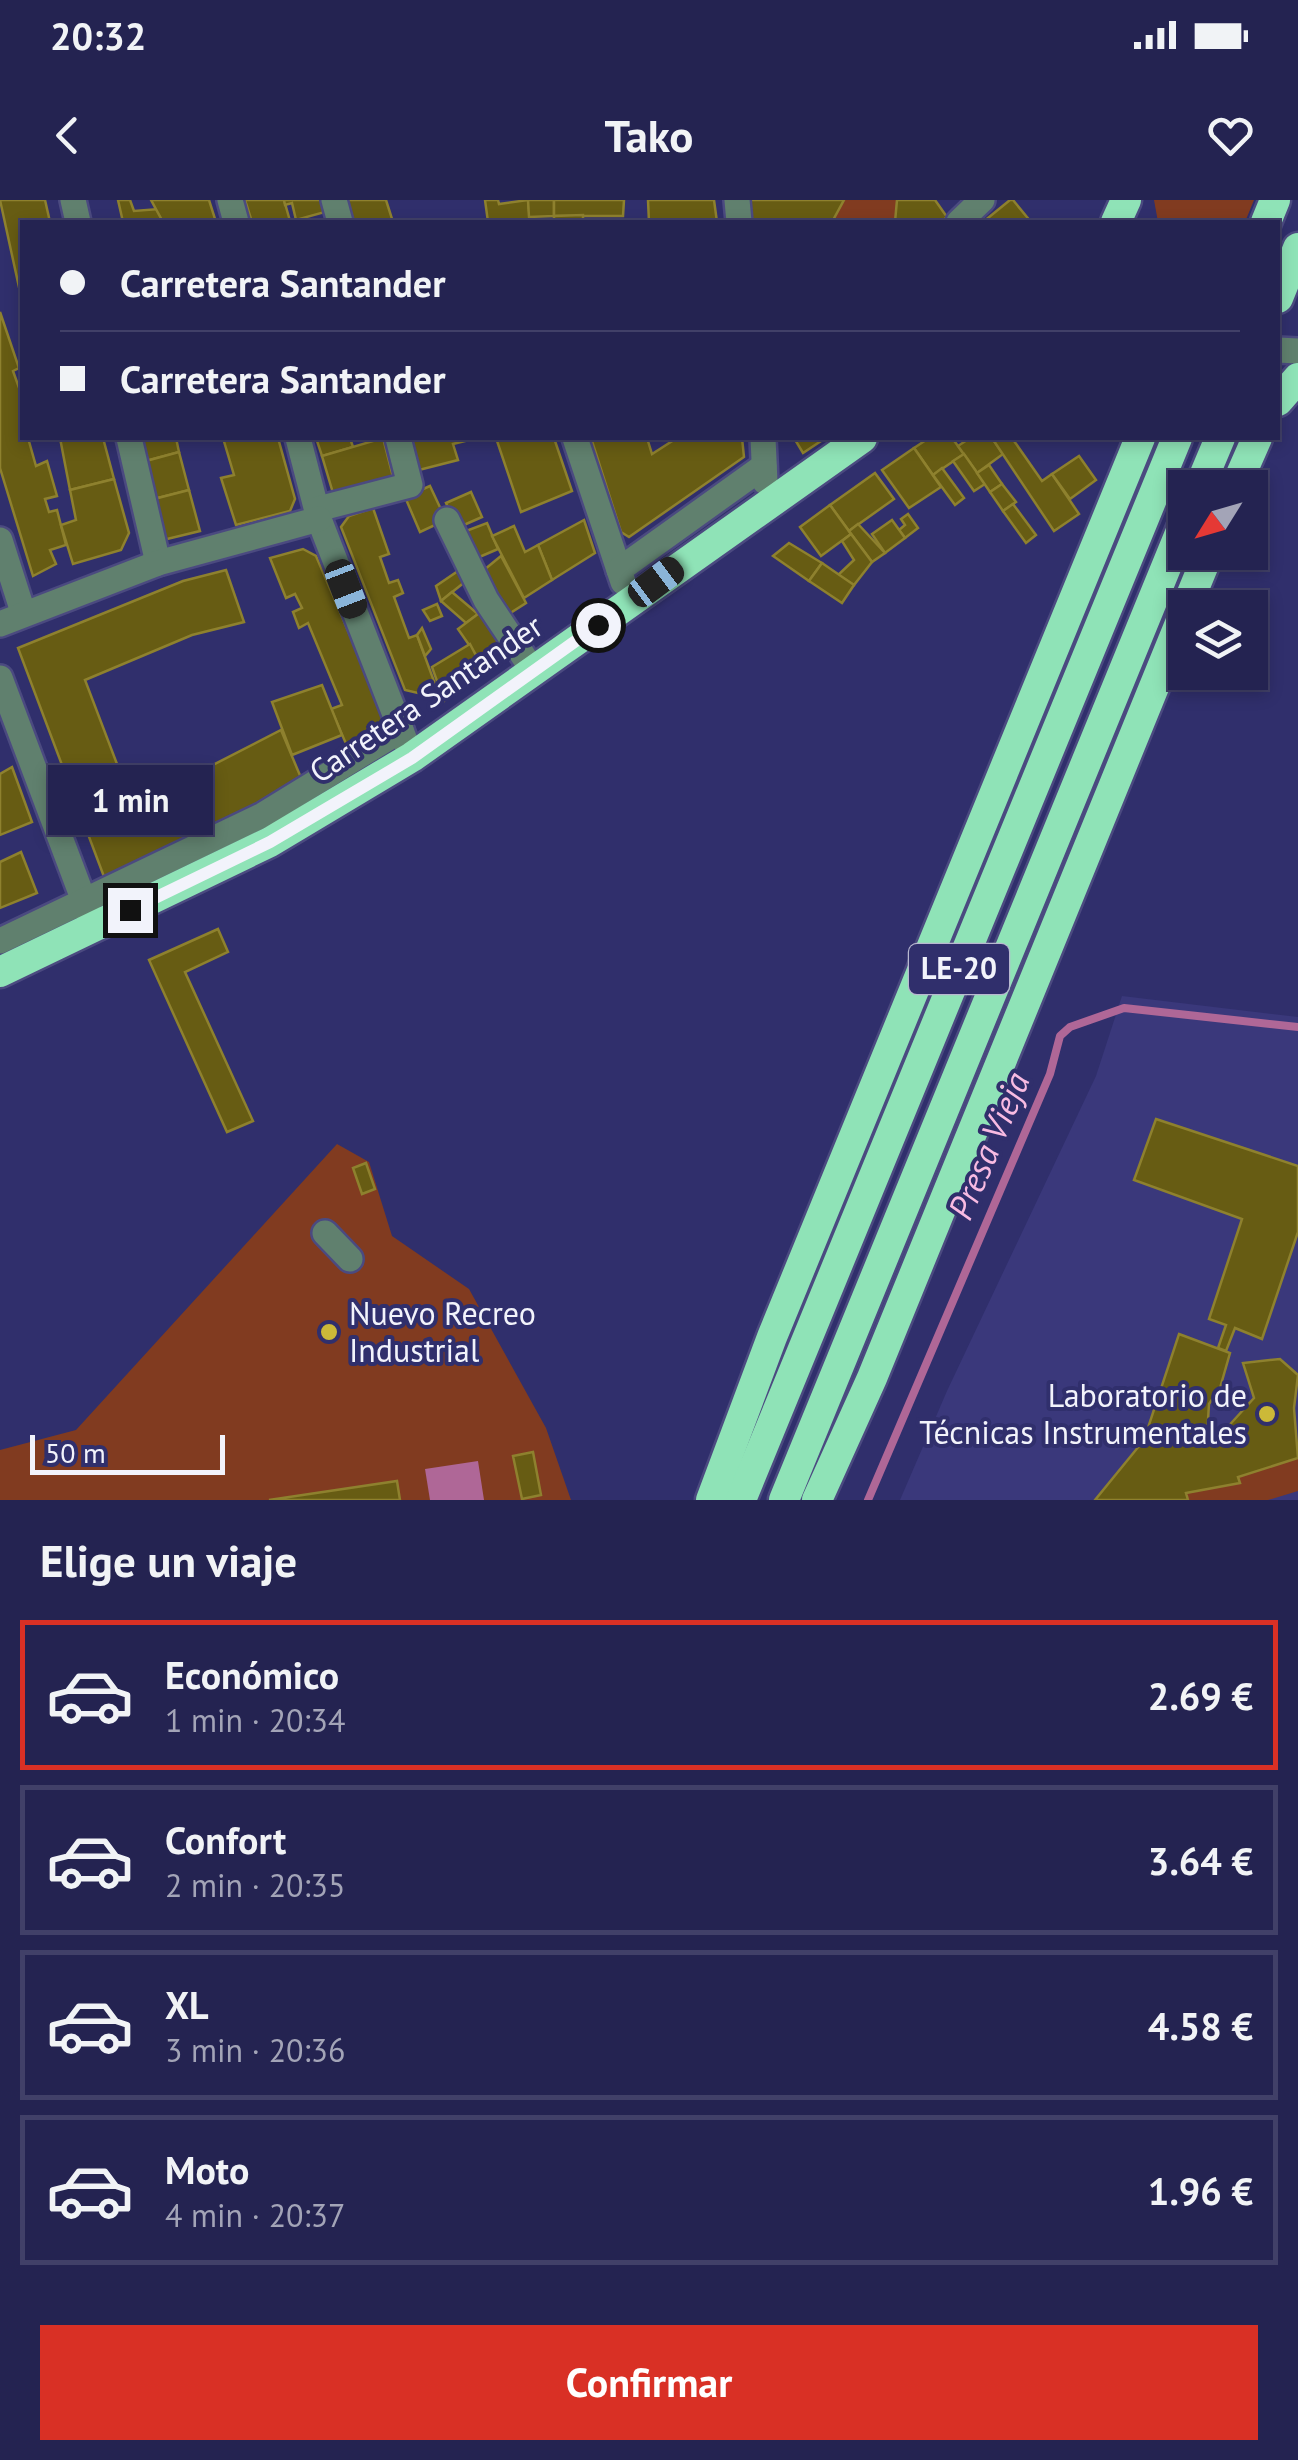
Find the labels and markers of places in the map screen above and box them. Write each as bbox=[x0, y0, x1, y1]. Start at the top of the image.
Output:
place label: Nuevo Recreo Industrial bbox=[349, 1292, 536, 1371]
marker: Nuevo Recreo Industrial bbox=[318, 1321, 340, 1343]
place label: Laboratorio de Técnicas Instrumentales bbox=[919, 1374, 1247, 1453]
marker: Laboratorio de Técnicas Instrumentales bbox=[1256, 1403, 1278, 1425]

